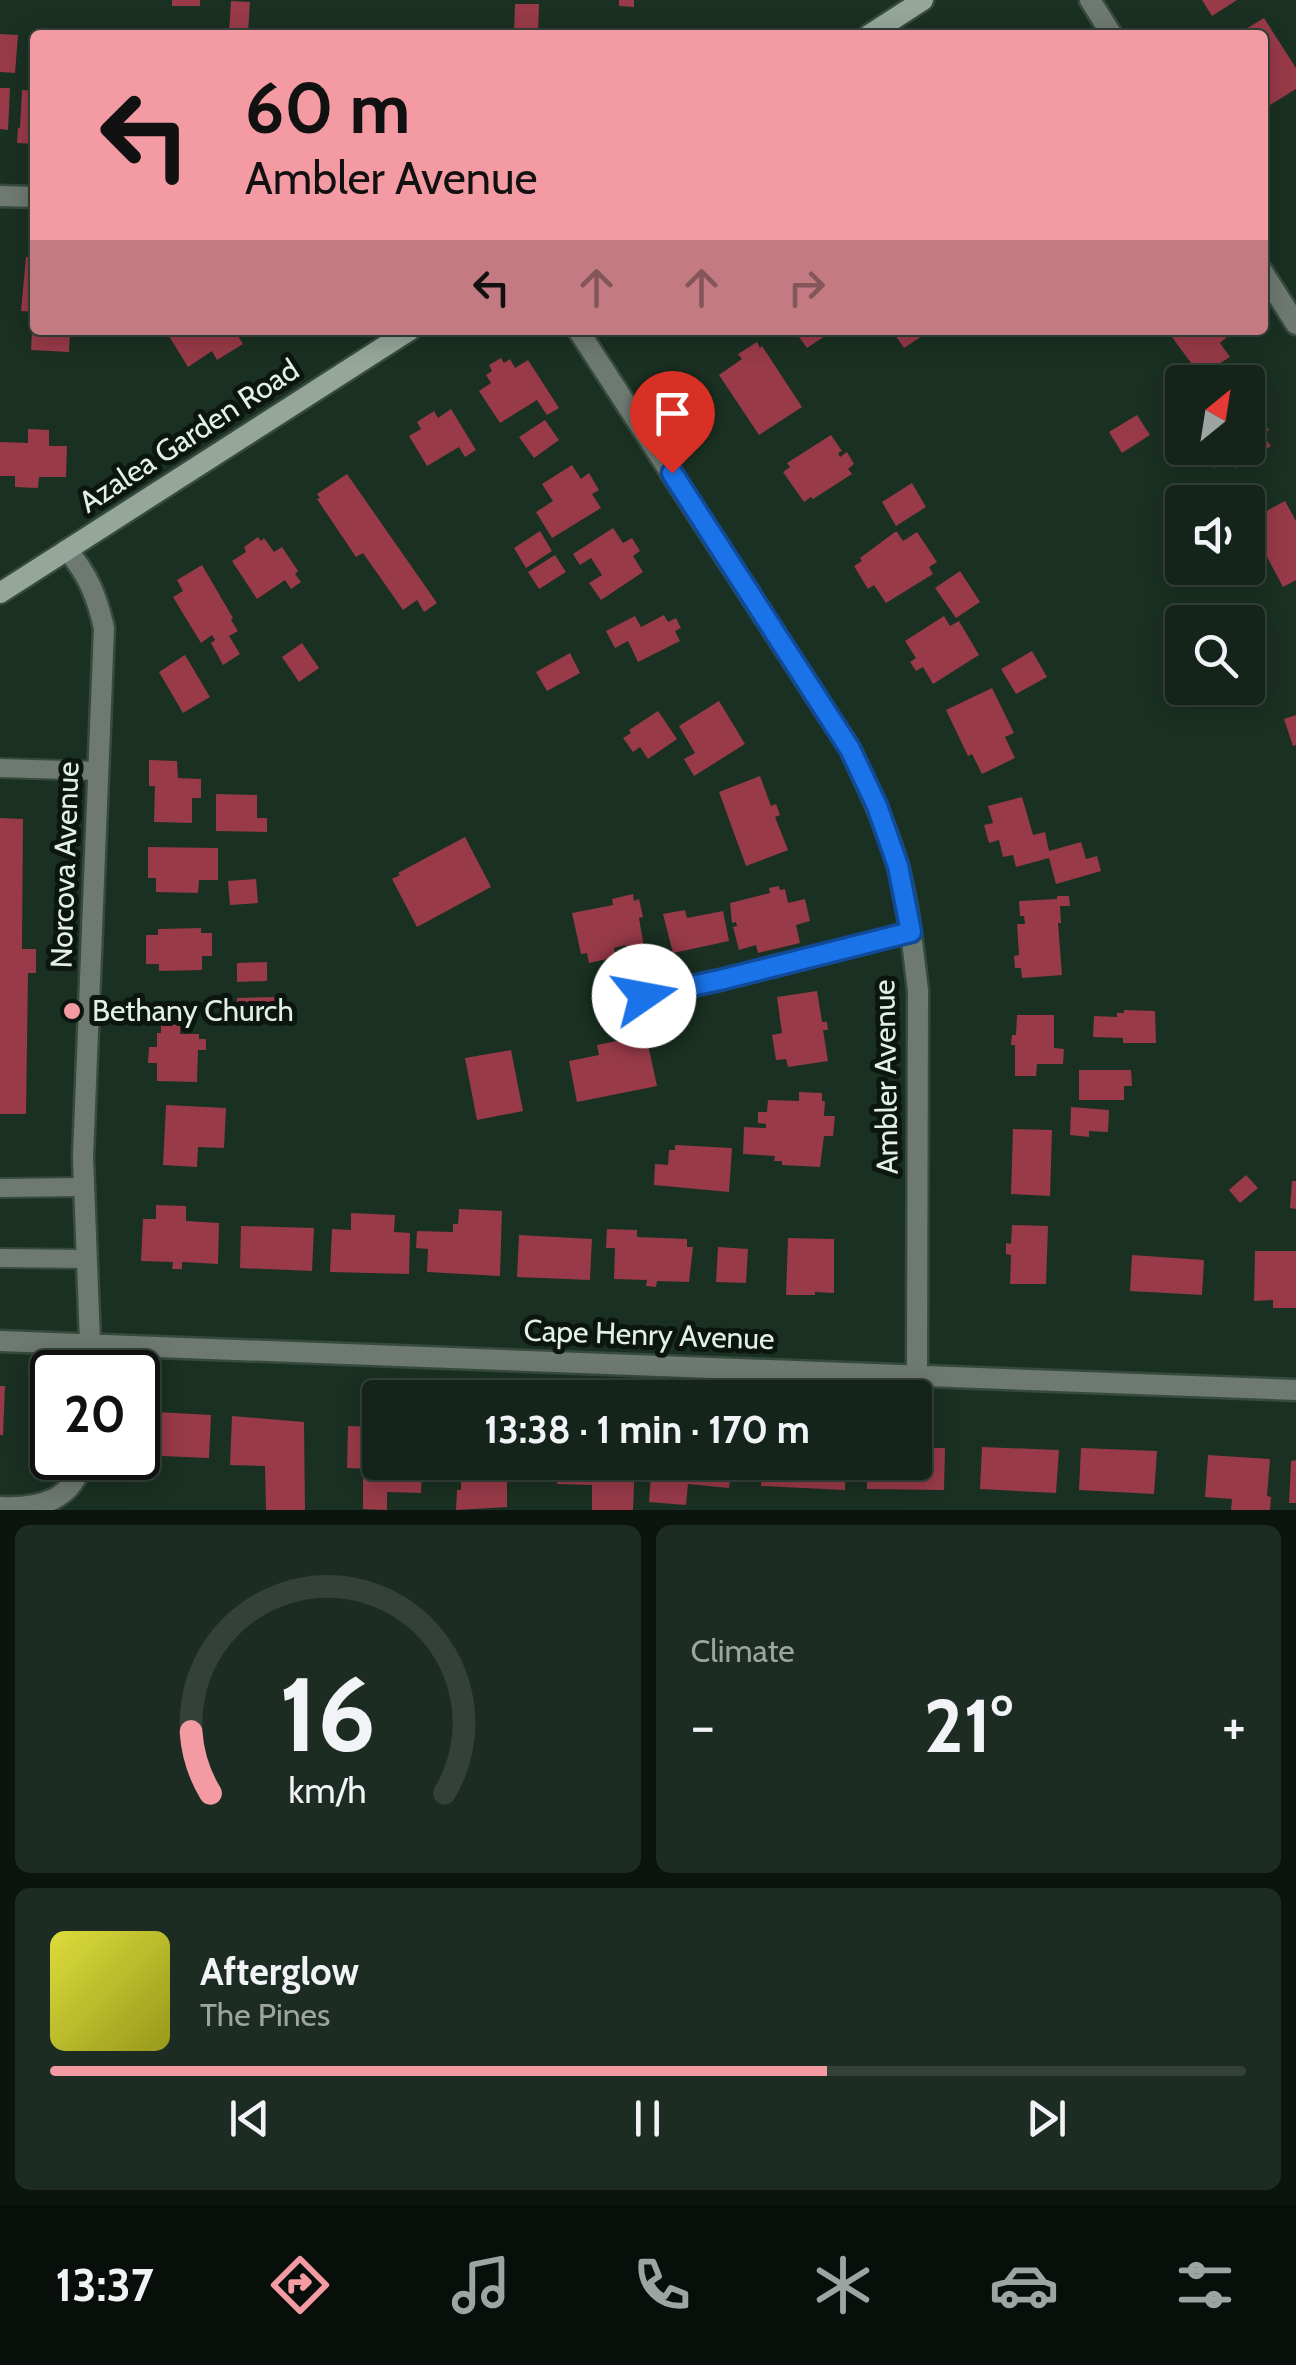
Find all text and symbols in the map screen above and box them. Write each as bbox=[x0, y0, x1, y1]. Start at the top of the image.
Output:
text: 60 m bbox=[245, 65, 410, 151]
icon: left bbox=[80, 70, 210, 200]
text: Ambler Avenue bbox=[245, 151, 538, 205]
icon: left bbox=[464, 260, 519, 315]
icon: ahead bbox=[569, 260, 624, 315]
icon: ahead bbox=[674, 260, 729, 315]
icon: right bbox=[779, 260, 834, 315]
street label: Azalea Garden Road bbox=[72, 351, 306, 520]
north arrow bbox=[1165, 365, 1265, 465]
map controls bbox=[1165, 365, 1265, 705]
pin bbox=[630, 371, 715, 474]
icon: arrive bbox=[645, 386, 700, 441]
button: sound bbox=[1165, 485, 1265, 585]
button: search bbox=[1165, 605, 1265, 705]
street label: Norcova Avenue bbox=[42, 761, 87, 969]
position arrow bbox=[592, 944, 696, 1048]
street label: Ambler Avenue bbox=[865, 979, 906, 1175]
place label: Bethany Church bbox=[92, 992, 294, 1029]
marker: Bethany Church bbox=[61, 1000, 83, 1022]
street label: Cape Henry Avenue bbox=[523, 1312, 775, 1357]
speed limit sign: 20 bbox=[30, 1350, 160, 1480]
text: 13:38 · 1 min · 170 m bbox=[484, 1406, 810, 1453]
text: Climate bbox=[691, 1631, 795, 1670]
text: 16 bbox=[279, 1651, 376, 1777]
text: 21° bbox=[924, 1680, 1013, 1771]
text: − bbox=[691, 1692, 715, 1759]
text: + bbox=[1222, 1692, 1246, 1759]
text: km/h bbox=[289, 1769, 367, 1812]
text: Afterglow bbox=[200, 1948, 359, 1995]
text: The Pines bbox=[200, 1995, 330, 2034]
icon: previous bbox=[222, 2091, 277, 2146]
icon: pause bbox=[620, 2091, 675, 2146]
icon: next bbox=[1019, 2091, 1074, 2146]
icon: directions bbox=[265, 2250, 335, 2320]
icon: music bbox=[446, 2250, 516, 2320]
icon: phone bbox=[627, 2250, 697, 2320]
icon: climate bbox=[808, 2250, 878, 2320]
icon: car bbox=[989, 2250, 1059, 2320]
icon: filters bbox=[1170, 2250, 1240, 2320]
text: 13:37 bbox=[56, 2258, 154, 2312]

